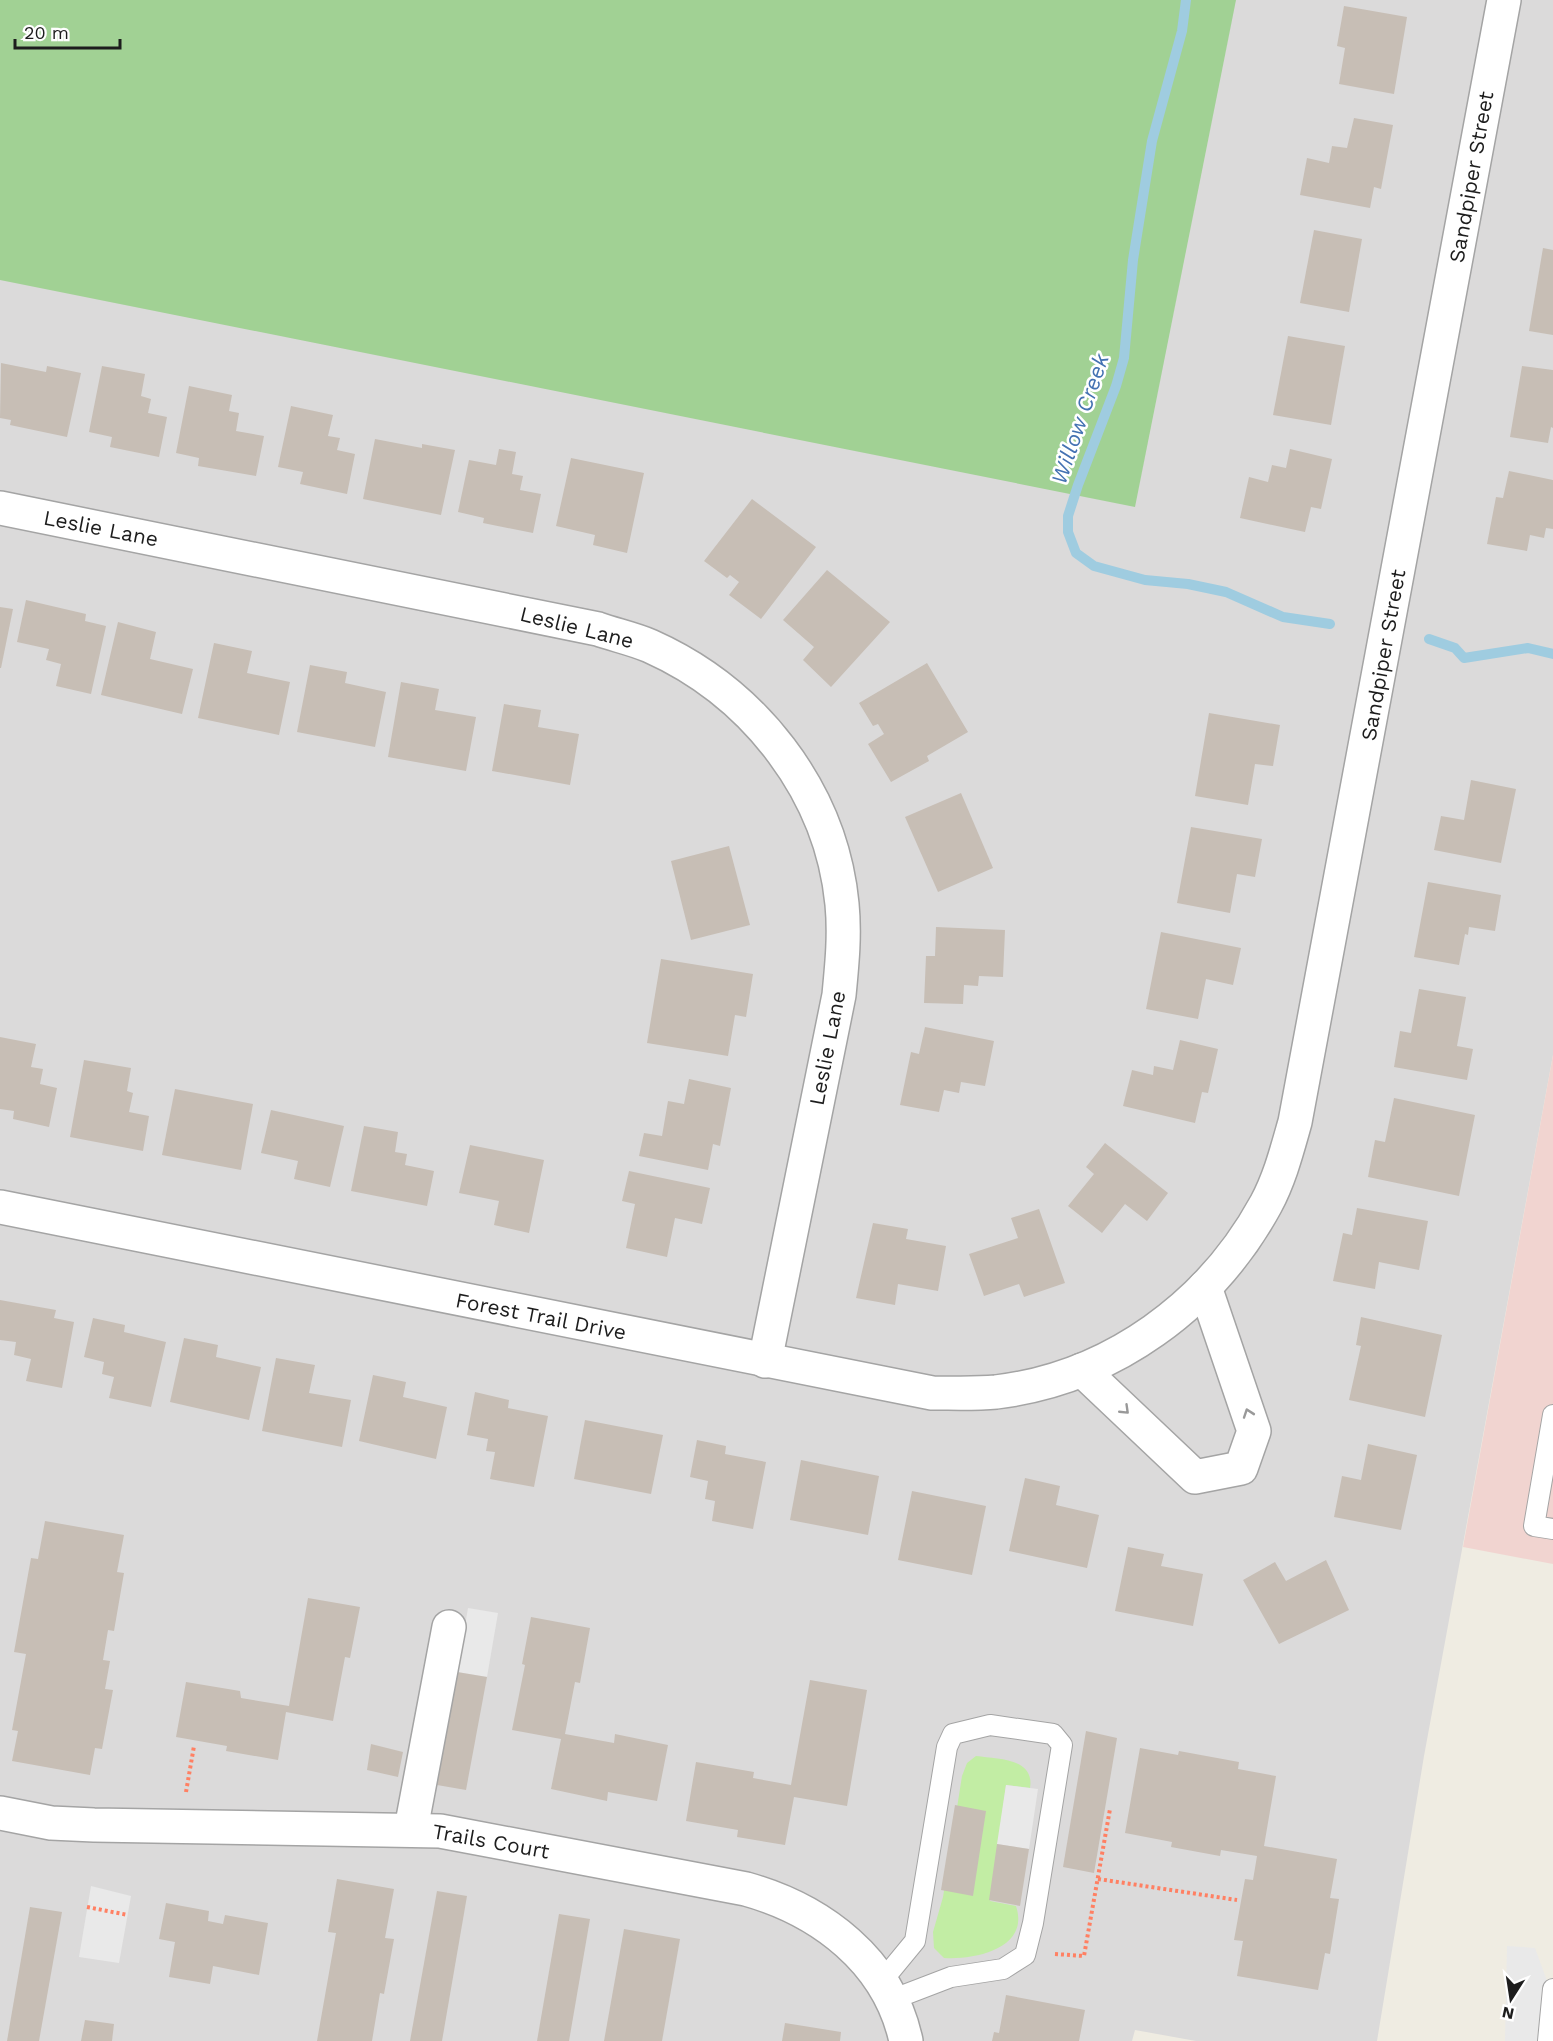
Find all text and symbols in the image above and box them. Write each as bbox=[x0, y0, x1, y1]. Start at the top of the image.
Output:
scale bar bbox=[15, 12, 120, 50]
text: 20 m bbox=[24, 22, 69, 43]
street label: Sandpiper Street bbox=[1444, 89, 1498, 265]
water label: Willow Creek bbox=[1046, 350, 1114, 487]
street label: Leslie Lane bbox=[42, 505, 160, 551]
street label: Sandpiper Street bbox=[1356, 567, 1410, 743]
street label: Leslie Lane bbox=[518, 601, 636, 653]
street label: Leslie Lane bbox=[804, 989, 850, 1107]
street label: Forest Trail Drive bbox=[454, 1287, 628, 1345]
one-way arrow bbox=[1118, 1403, 1128, 1414]
one-way arrow bbox=[1243, 1408, 1255, 1419]
street label: Trails Court bbox=[431, 1818, 552, 1864]
north arrow bbox=[1481, 1969, 1541, 2029]
text: N bbox=[1500, 2003, 1516, 2024]

